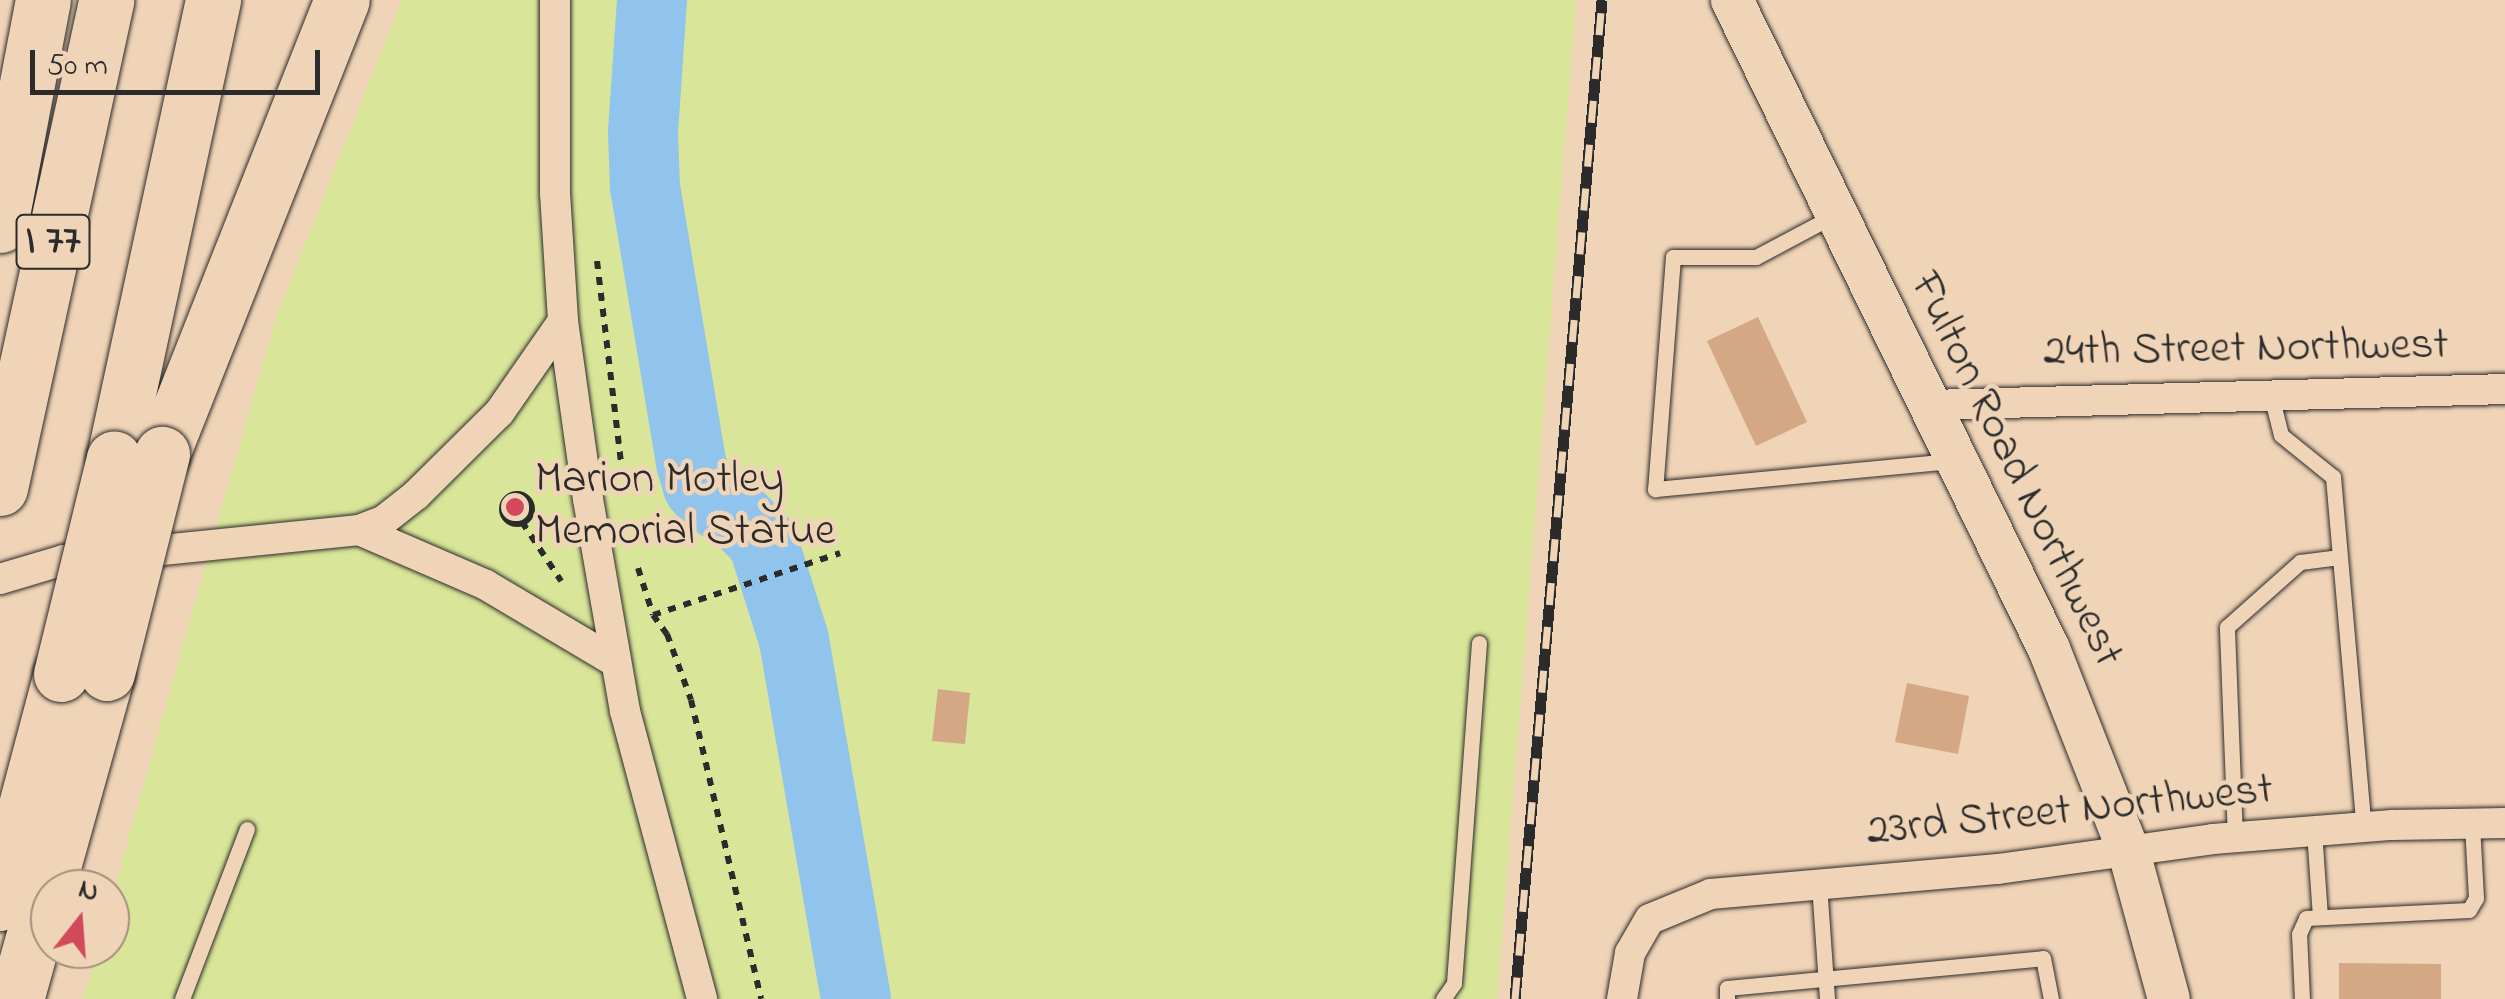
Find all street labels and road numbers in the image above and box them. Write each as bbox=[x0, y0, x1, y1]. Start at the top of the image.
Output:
road number: I 77 bbox=[15, 205, 90, 279]
street label: Fulton Road Northwest bbox=[1896, 264, 2134, 676]
street label: 24th Street Northwest bbox=[2043, 319, 2449, 381]
street label: 23rd Street Northwest bbox=[1864, 764, 2276, 860]

